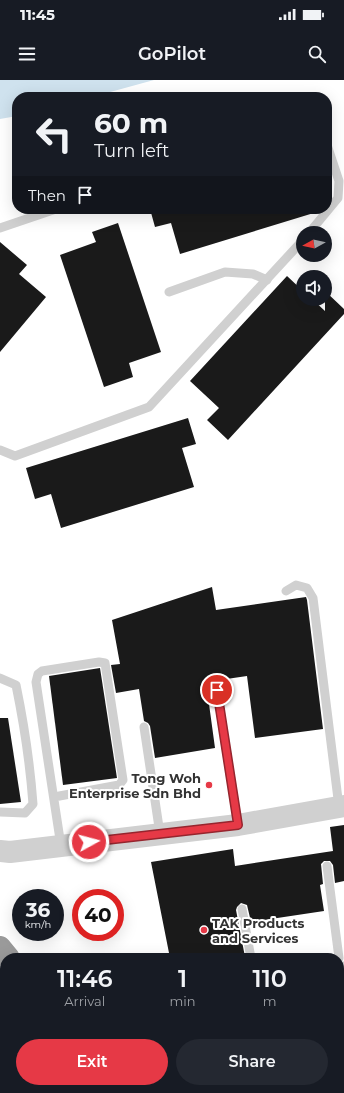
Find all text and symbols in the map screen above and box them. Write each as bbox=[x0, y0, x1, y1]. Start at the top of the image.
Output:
text: 11:45 bbox=[20, 5, 55, 24]
icon: menu bbox=[16, 43, 38, 65]
text: GoPilot bbox=[138, 43, 206, 65]
icon: search bbox=[306, 43, 328, 65]
text: 60 m bbox=[94, 106, 168, 140]
icon: left bbox=[28, 108, 80, 160]
text: Turn left bbox=[94, 140, 169, 162]
icon: arrive bbox=[74, 184, 96, 206]
text: Then bbox=[28, 186, 66, 205]
north arrow bbox=[296, 226, 332, 262]
map controls bbox=[296, 226, 332, 306]
button: sound bbox=[296, 270, 332, 306]
pin bbox=[200, 673, 234, 707]
icon: arrive bbox=[206, 679, 228, 701]
place label: Tong Woh Enterprise Sdn Bhd bbox=[69, 770, 201, 801]
marker: Tong Woh Enterprise Sdn Bhd bbox=[204, 780, 214, 790]
position arrow bbox=[68, 821, 110, 863]
speed limit sign: 40 bbox=[72, 889, 124, 941]
text: 36 bbox=[26, 898, 50, 922]
place label: TAK Products and Services bbox=[212, 915, 305, 946]
text: km/h bbox=[25, 918, 51, 931]
marker: TAK Products and Services bbox=[199, 925, 209, 935]
text: 11:46 bbox=[57, 964, 112, 993]
text: 1 bbox=[178, 964, 187, 993]
text: 110 bbox=[253, 964, 287, 993]
text: Arrival bbox=[64, 993, 105, 1009]
text: min bbox=[169, 993, 196, 1009]
text: m bbox=[263, 993, 277, 1009]
button: Exit bbox=[16, 1039, 168, 1085]
button: Share bbox=[176, 1039, 328, 1085]

